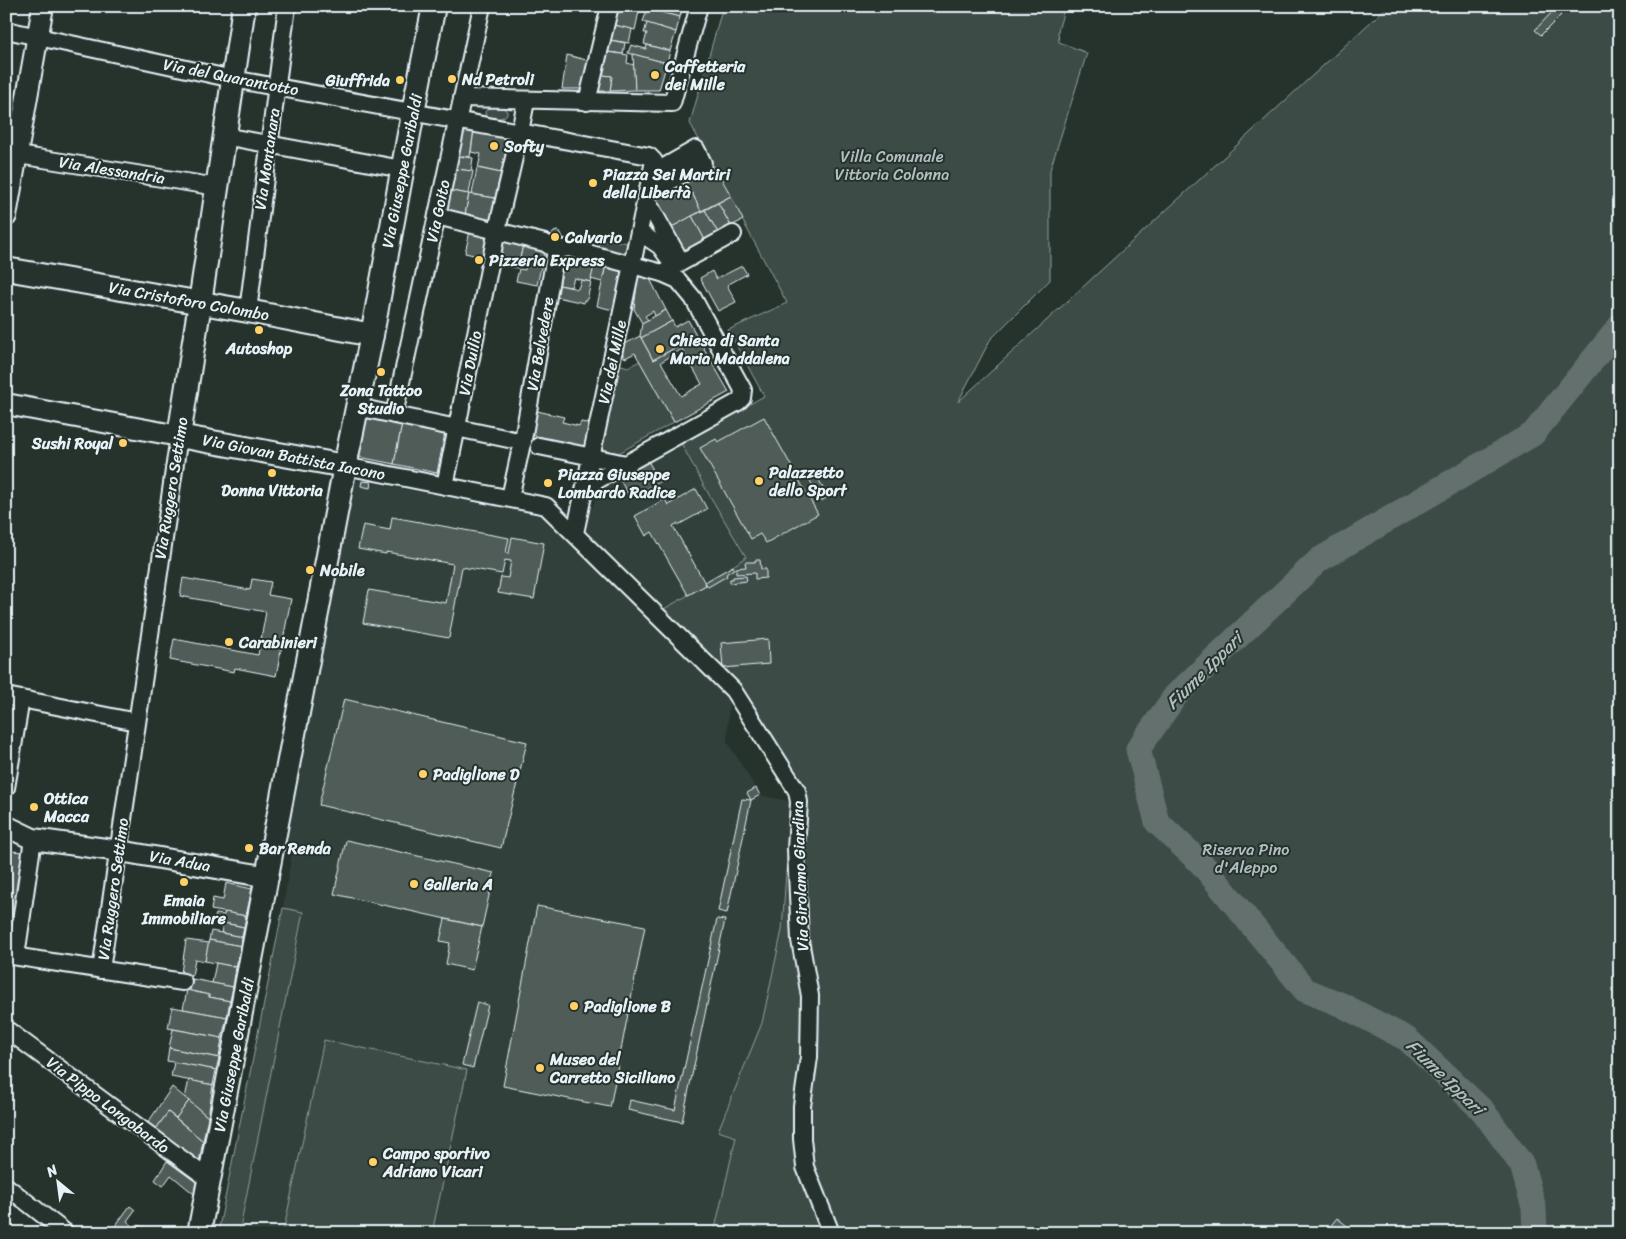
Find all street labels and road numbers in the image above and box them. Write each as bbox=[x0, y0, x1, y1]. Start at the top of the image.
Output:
street label: Via del Quarantotto bbox=[161, 50, 301, 104]
street label: Via Giuseppe Garibaldi bbox=[373, 91, 431, 251]
street label: Via Montanara bbox=[245, 106, 289, 212]
street label: Via Alessandria bbox=[57, 147, 167, 193]
street label: Via Goito bbox=[417, 177, 459, 245]
street label: Via Cristoforo Colombo bbox=[107, 273, 272, 329]
street label: Via Belvedere bbox=[517, 294, 563, 393]
street label: Via dei Mille bbox=[589, 317, 635, 407]
street label: Via Duilio bbox=[450, 328, 491, 398]
street label: Via Ruggero Settimo bbox=[145, 415, 197, 561]
street label: Via Giovan Battista Iacono bbox=[200, 425, 388, 489]
street label: Via Girolamo Giardina bbox=[783, 800, 817, 952]
street label: Via Ruggero Settimo bbox=[89, 816, 137, 962]
street label: Via Adua bbox=[147, 841, 213, 881]
street label: Via Giuseppe Garibaldi bbox=[205, 975, 263, 1135]
street label: Via Pippo Longobardo bbox=[40, 1049, 176, 1161]

